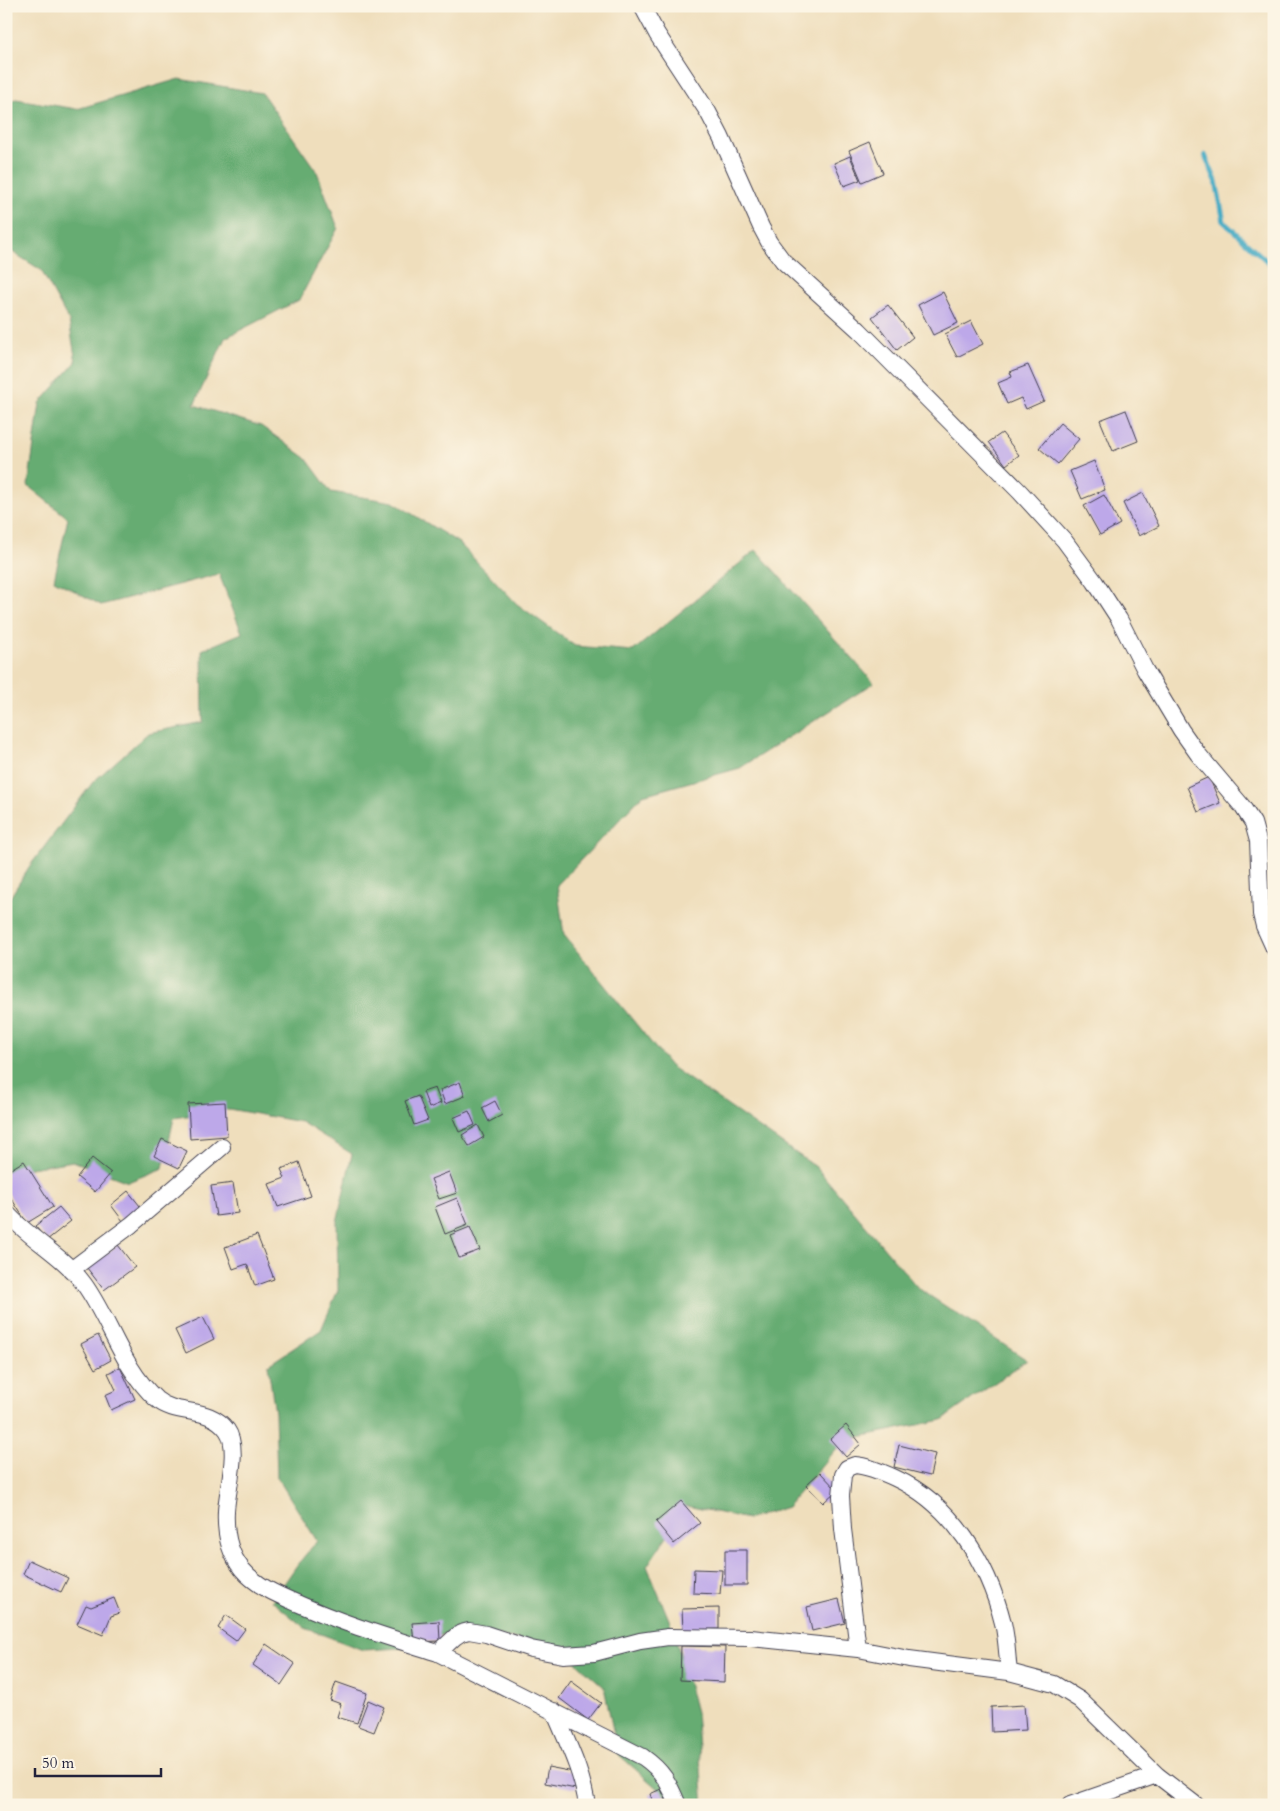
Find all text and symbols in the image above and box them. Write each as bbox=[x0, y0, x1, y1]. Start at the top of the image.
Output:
scale bar bbox=[35, 1746, 161, 1778]
text: 50 m bbox=[42, 1753, 74, 1773]

